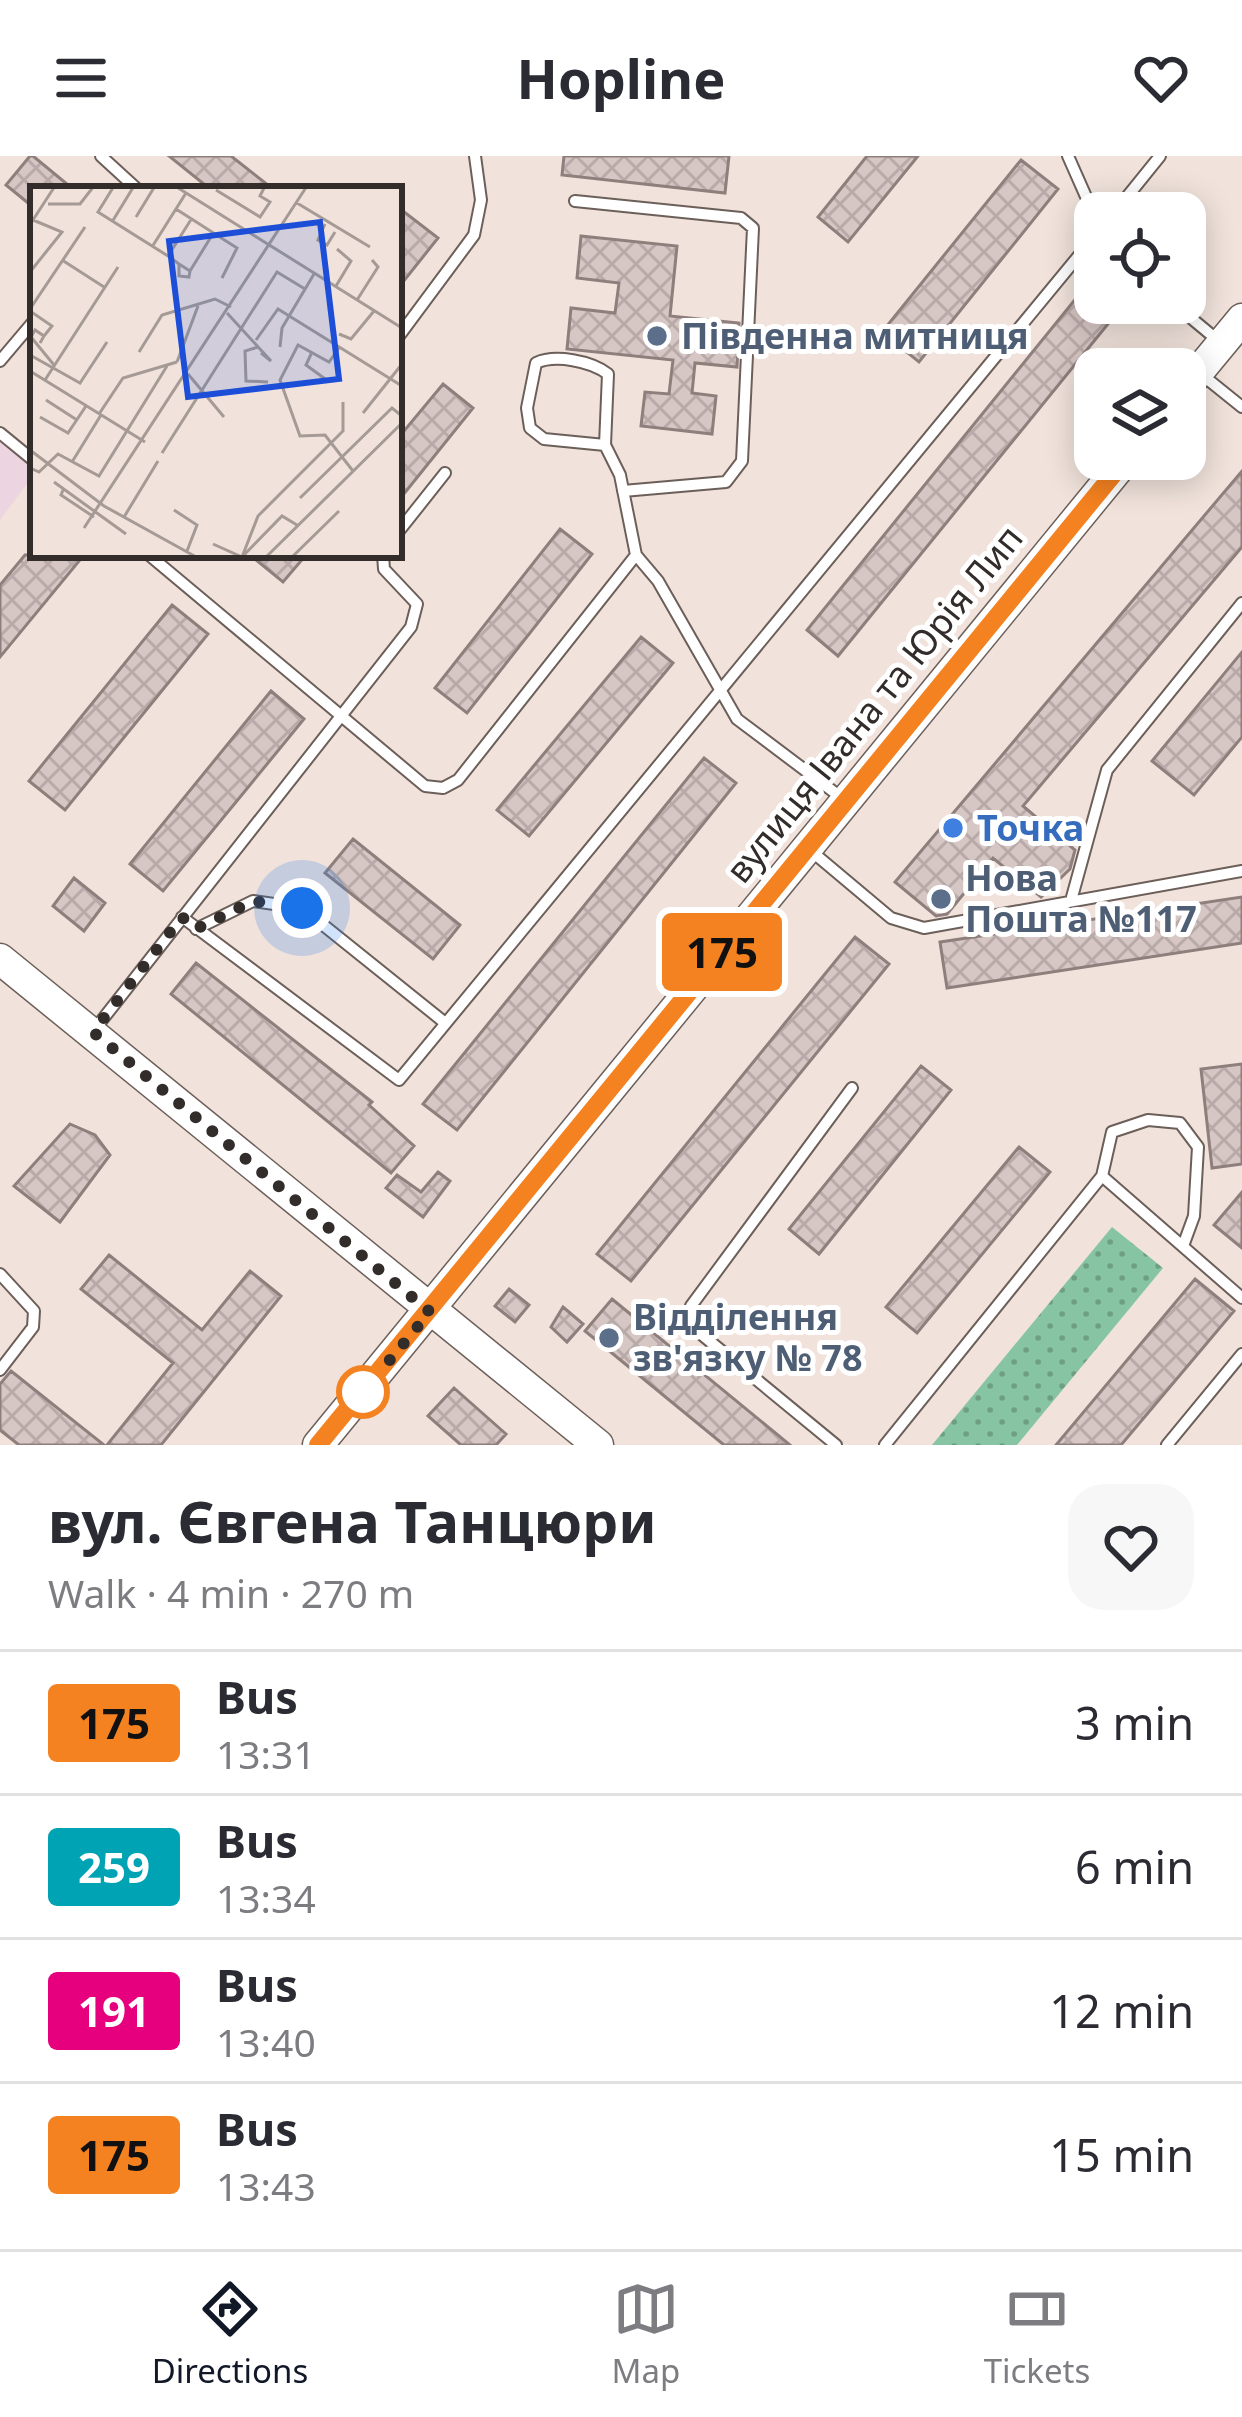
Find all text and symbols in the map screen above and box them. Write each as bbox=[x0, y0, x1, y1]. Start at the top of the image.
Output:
text: Hopline bbox=[517, 41, 725, 115]
icon: menu bbox=[48, 45, 114, 111]
icon: heart bbox=[1128, 45, 1194, 111]
inset map bbox=[30, 186, 402, 558]
map controls bbox=[1074, 192, 1206, 480]
button: locate bbox=[1074, 192, 1206, 324]
place label: Південна митниця bbox=[681, 311, 1029, 360]
marker: Південна митниця bbox=[644, 323, 670, 349]
button: layers bbox=[1074, 348, 1206, 480]
street label: вулиця Івана та Юрія Лип bbox=[714, 515, 1033, 893]
place label: Точка bbox=[977, 803, 1084, 852]
marker: Точка bbox=[940, 815, 966, 841]
place label: Нова Пошта №117 bbox=[965, 853, 1197, 943]
your location bbox=[272, 878, 332, 938]
marker: Нова Пошта №117 bbox=[928, 886, 954, 912]
line badge: 175 bbox=[653, 913, 791, 991]
text: 175 bbox=[686, 923, 758, 980]
place label: Відділення зв'язку № 78 bbox=[633, 1292, 863, 1382]
marker: Відділення зв'язку № 78 bbox=[596, 1325, 622, 1351]
unlabelled marker bbox=[338, 1367, 388, 1417]
text: вул. Євгена Танцюри bbox=[48, 1482, 657, 1560]
button: heart bbox=[1068, 1484, 1194, 1610]
text: Walk · 4 min · 270 m bbox=[48, 1566, 414, 1619]
text: Bus bbox=[216, 1666, 298, 1727]
text: 3 min bbox=[1075, 1692, 1194, 1753]
text: 175 bbox=[78, 1694, 150, 1751]
text: 13:31 bbox=[216, 1727, 316, 1780]
text: Bus bbox=[216, 1810, 298, 1871]
text: 6 min bbox=[1075, 1836, 1194, 1897]
text: 259 bbox=[78, 1838, 150, 1895]
text: 13:34 bbox=[216, 1871, 316, 1924]
text: Bus bbox=[216, 1954, 298, 2015]
text: 12 min bbox=[1049, 1980, 1194, 2041]
text: 191 bbox=[78, 1982, 150, 2039]
text: 13:40 bbox=[216, 2015, 316, 2068]
text: Bus bbox=[216, 2098, 298, 2159]
text: 15 min bbox=[1049, 2124, 1194, 2185]
text: 175 bbox=[78, 2126, 150, 2183]
text: 13:43 bbox=[216, 2159, 316, 2212]
tab: Directions bbox=[152, 2276, 308, 2393]
tab: Map bbox=[612, 2276, 680, 2393]
tab: Tickets bbox=[984, 2276, 1090, 2393]

